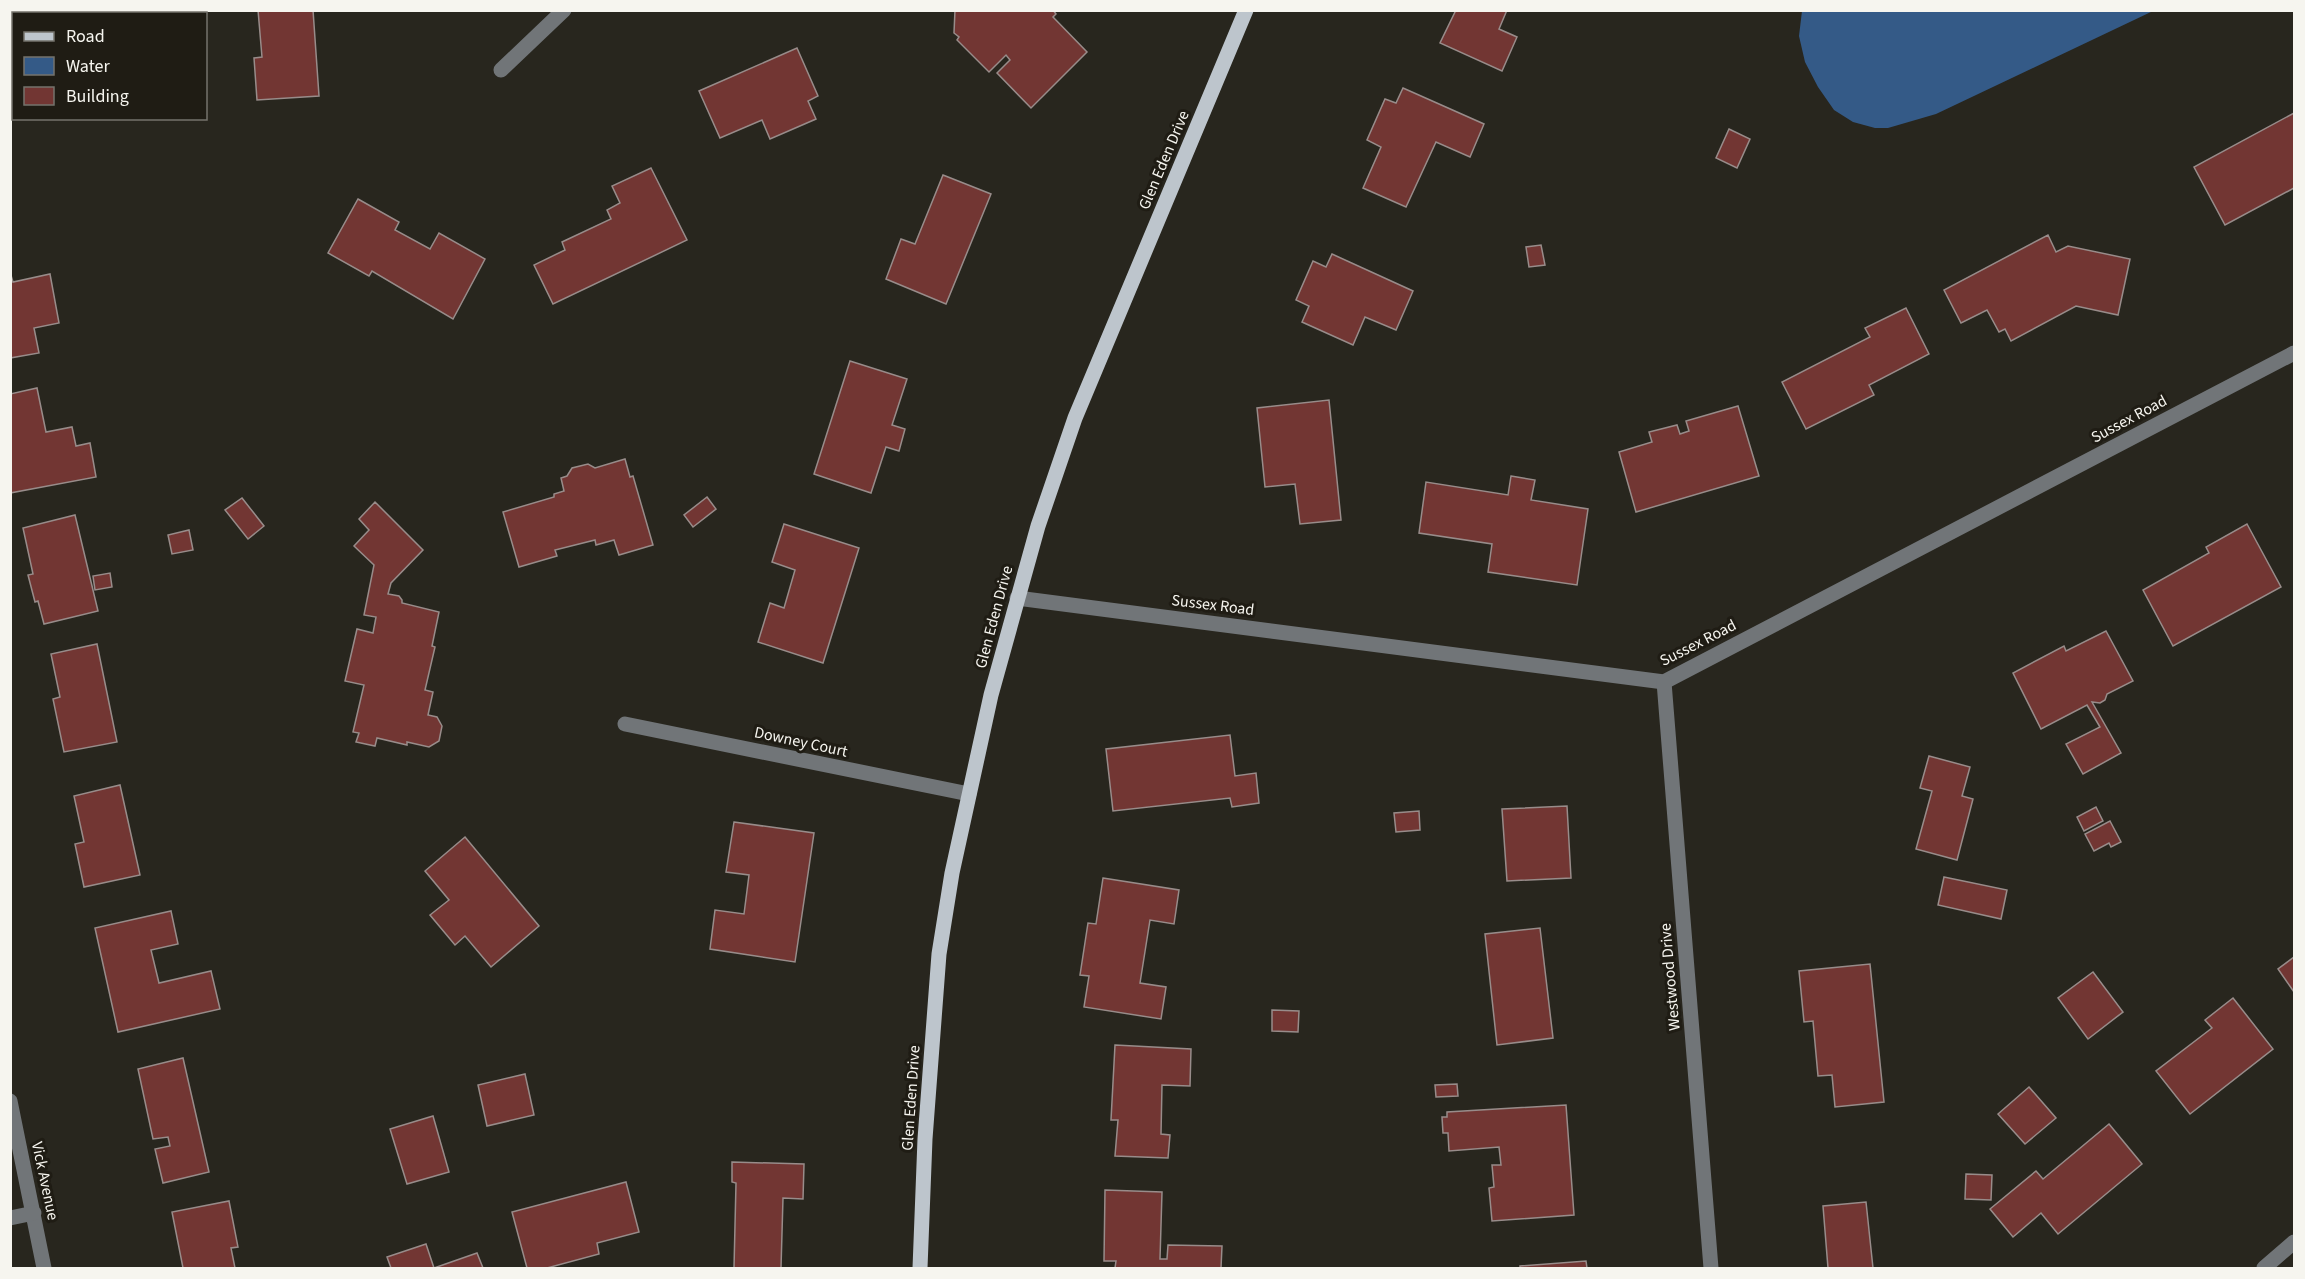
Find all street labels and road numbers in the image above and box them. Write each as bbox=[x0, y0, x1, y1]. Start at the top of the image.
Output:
street label: Glen Eden Drive bbox=[1133, 107, 1195, 213]
street label: Sussex Road bbox=[2087, 390, 2171, 448]
street label: Glen Eden Drive bbox=[970, 563, 1018, 671]
street label: Sussex Road bbox=[1170, 589, 1256, 621]
street label: Sussex Road bbox=[1656, 614, 1740, 672]
street label: Downey Court bbox=[752, 721, 850, 763]
street label: Westwood Drive bbox=[1654, 922, 1686, 1032]
street label: Glen Eden Drive bbox=[896, 1045, 926, 1151]
street label: Vick Avenue bbox=[26, 1140, 64, 1222]

